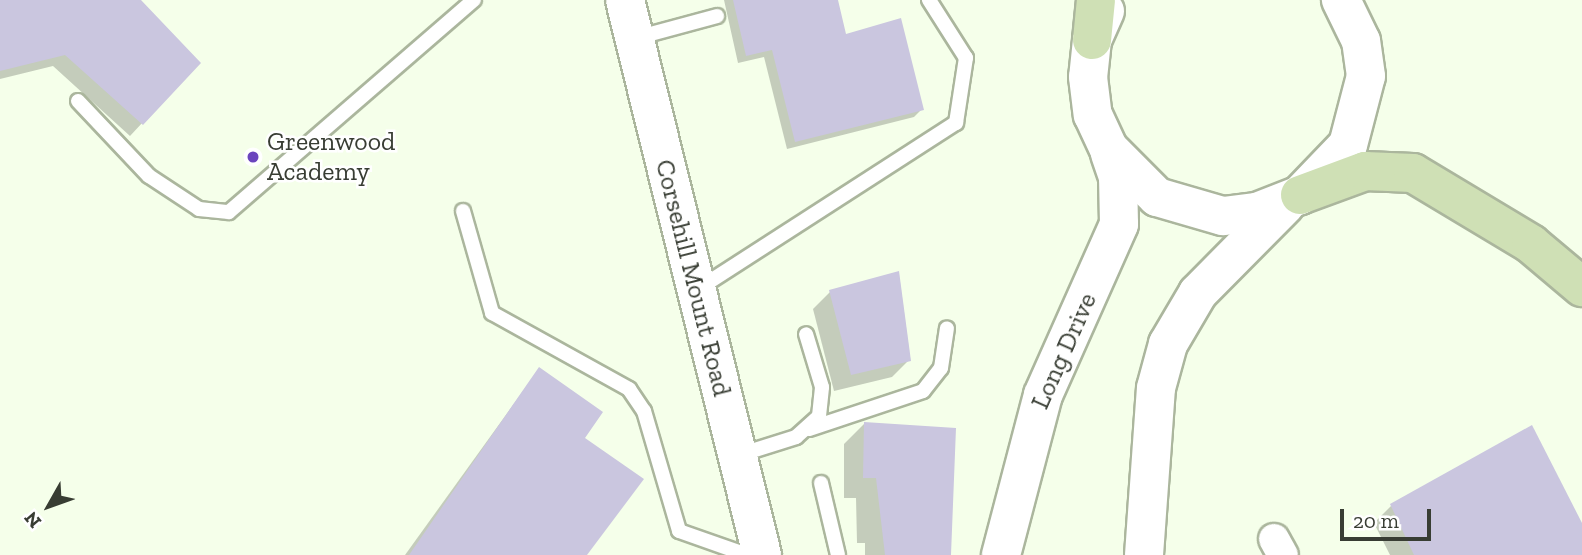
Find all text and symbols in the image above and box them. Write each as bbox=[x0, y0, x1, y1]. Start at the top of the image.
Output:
place label: Greenwood Academy bbox=[267, 126, 395, 188]
marker: Greenwood Academy bbox=[245, 149, 261, 165]
street label: Corsehill Mount Road bbox=[648, 156, 738, 400]
street label: Long Drive bbox=[1025, 288, 1103, 414]
north arrow bbox=[14, 471, 84, 541]
scale bar bbox=[1344, 496, 1435, 540]
text: N bbox=[19, 507, 46, 533]
text: 20 m bbox=[1353, 508, 1399, 533]

